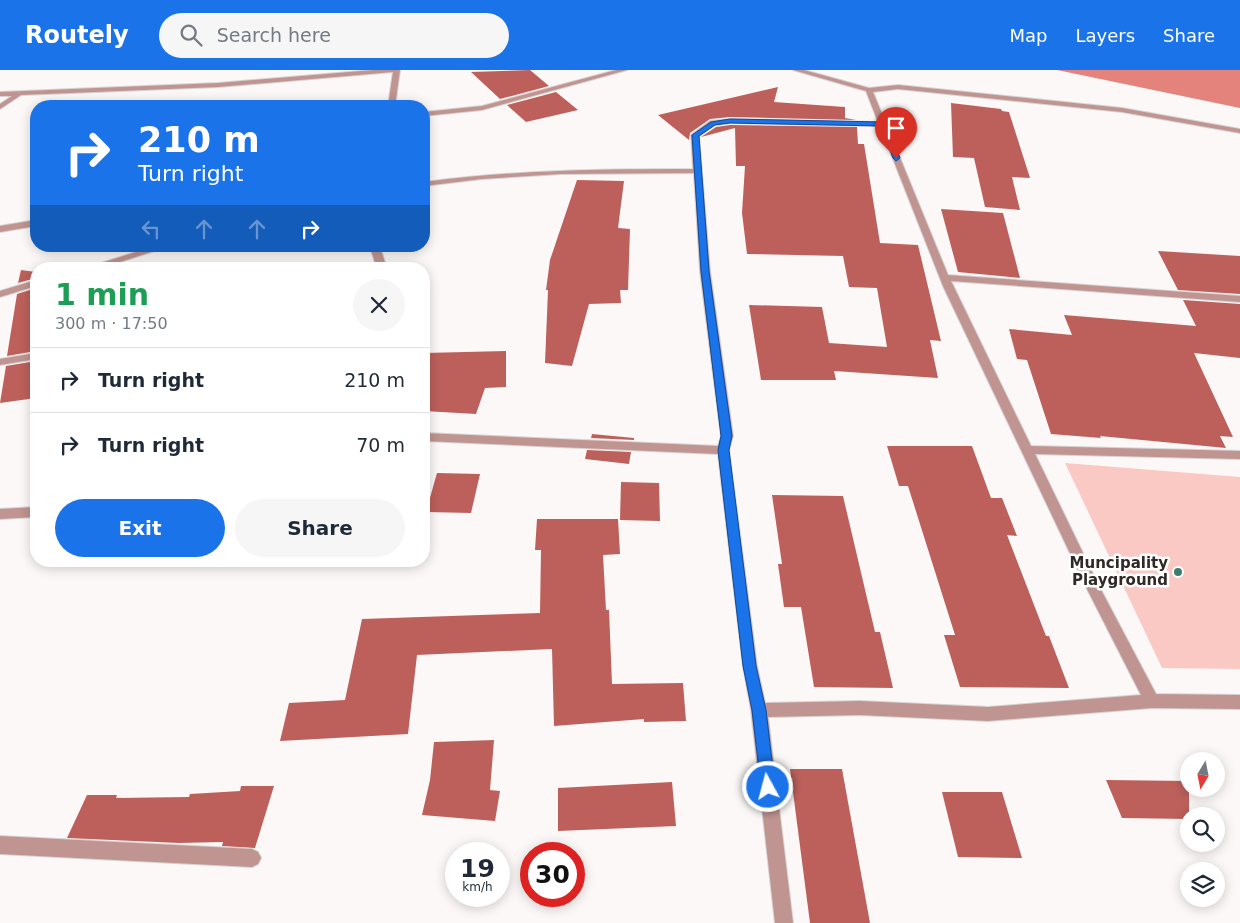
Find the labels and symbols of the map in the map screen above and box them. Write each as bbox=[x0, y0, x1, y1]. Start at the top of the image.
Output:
pin bbox=[875, 107, 917, 158]
place label: Muncipality Playground bbox=[1070, 554, 1168, 589]
marker: Muncipality Playground bbox=[1172, 566, 1184, 578]
north arrow bbox=[1180, 752, 1225, 798]
position arrow bbox=[741, 760, 793, 812]
speed limit sign: 30 bbox=[520, 842, 585, 907]

